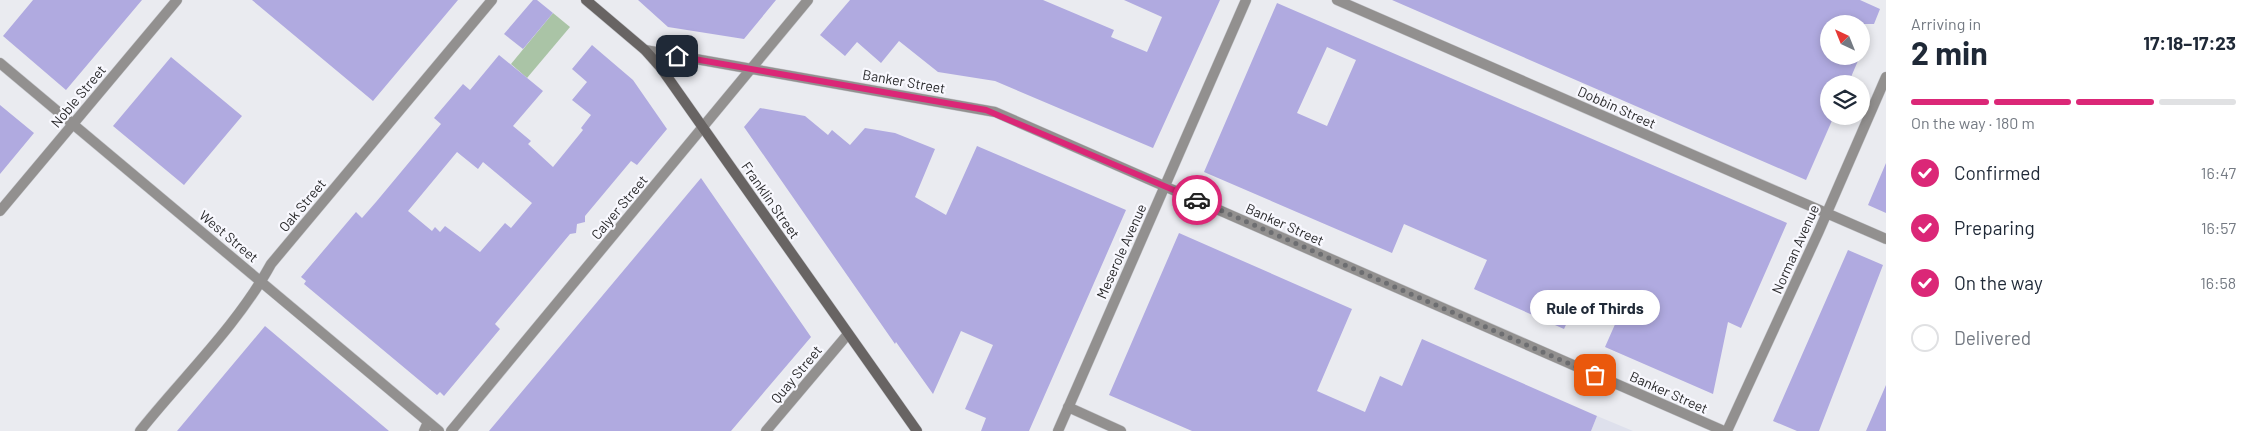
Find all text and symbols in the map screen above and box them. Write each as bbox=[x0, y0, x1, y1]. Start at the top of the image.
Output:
text: Arriving in bbox=[1911, 14, 1981, 33]
north arrow bbox=[1820, 15, 1870, 65]
map controls bbox=[1820, 15, 1870, 125]
text: 17:18–17:23 bbox=[2143, 31, 2236, 54]
text: 2 min bbox=[1911, 33, 1988, 71]
pin bbox=[656, 35, 698, 77]
icon: home bbox=[663, 42, 691, 70]
street label: Noble Street bbox=[47, 61, 109, 131]
street label: Banker Street bbox=[861, 65, 947, 97]
button: layers bbox=[1820, 75, 1870, 125]
street label: Dobbin Street bbox=[1575, 82, 1659, 132]
text: On the way · 180 m bbox=[1911, 113, 2035, 132]
street label: Franklin Street bbox=[738, 158, 804, 242]
icon: check bbox=[1911, 159, 1939, 187]
text: Confirmed bbox=[1954, 161, 2041, 184]
text: 16:47 bbox=[2201, 163, 2236, 182]
street label: Calyer Street bbox=[587, 171, 651, 243]
street label: Oak Street bbox=[275, 175, 329, 235]
courier bbox=[1172, 175, 1222, 225]
icon: car bbox=[1183, 186, 1211, 214]
street label: Banker Street bbox=[1243, 199, 1327, 249]
street label: Meserole Avenue bbox=[1092, 201, 1150, 301]
street label: Norman Avenue bbox=[1768, 202, 1822, 296]
street label: West Street bbox=[196, 206, 262, 266]
icon: check bbox=[1911, 214, 1939, 242]
text: Preparing bbox=[1954, 216, 2035, 239]
text: 16:57 bbox=[2201, 218, 2236, 237]
icon: check bbox=[1911, 269, 1939, 297]
text: On the way bbox=[1954, 271, 2043, 294]
text: 16:58 bbox=[2200, 273, 2236, 292]
callout: Rule of Thirds bbox=[1530, 290, 1660, 325]
text: Rule of Thirds bbox=[1546, 298, 1644, 317]
text: Delivered bbox=[1954, 326, 2031, 349]
street label: Quay Street bbox=[767, 342, 825, 406]
pin bbox=[1574, 354, 1616, 396]
icon: bag bbox=[1581, 361, 1609, 389]
street label: Banker Street bbox=[1627, 367, 1711, 417]

